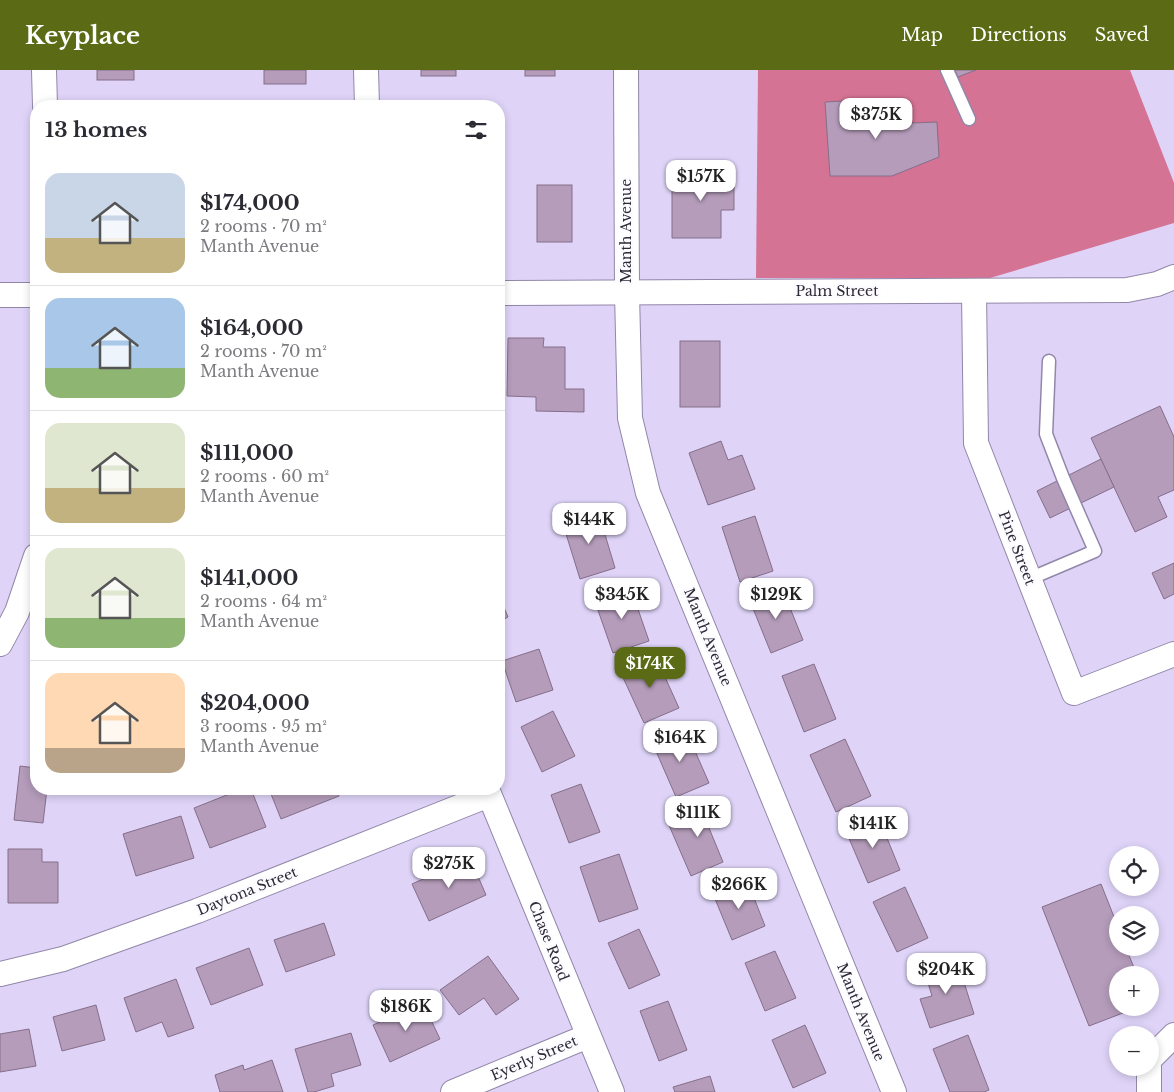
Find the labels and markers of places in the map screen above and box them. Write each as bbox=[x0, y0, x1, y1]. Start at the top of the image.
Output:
pin: $375K bbox=[841, 98, 911, 140]
pin: $157K bbox=[666, 160, 736, 202]
pin: $144K bbox=[554, 502, 624, 545]
pin: $345K bbox=[587, 578, 657, 620]
pin: $129K bbox=[741, 578, 811, 620]
pin: $174K bbox=[615, 646, 685, 689]
pin: $164K bbox=[645, 720, 715, 763]
pin: $111K bbox=[663, 796, 733, 838]
pin: $141K bbox=[838, 806, 908, 849]
pin: $275K bbox=[414, 846, 484, 889]
pin: $266K bbox=[704, 868, 774, 910]
pin: $204K bbox=[911, 952, 981, 995]
pin: $186K bbox=[371, 990, 441, 1032]

